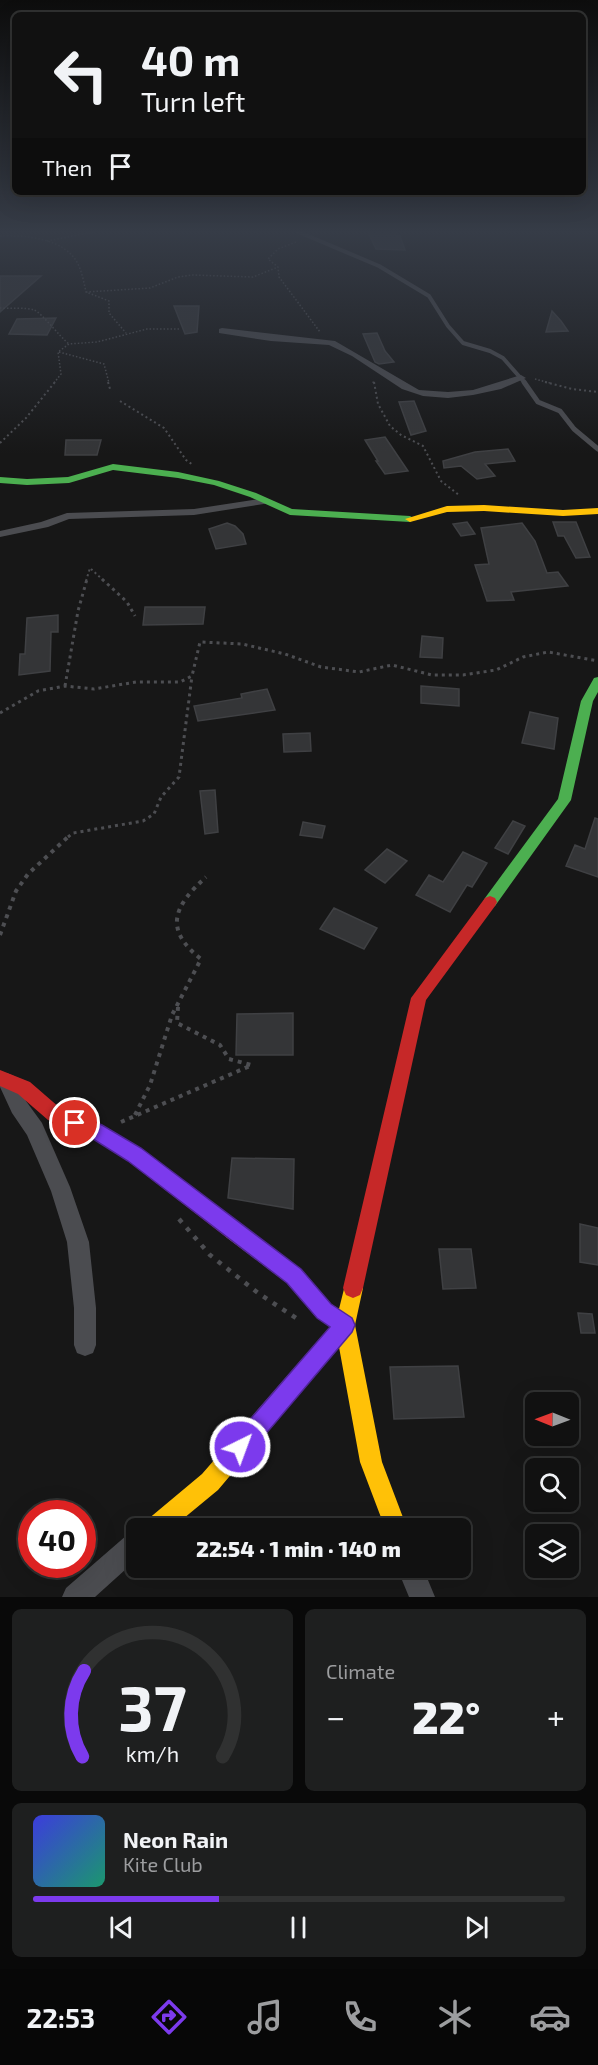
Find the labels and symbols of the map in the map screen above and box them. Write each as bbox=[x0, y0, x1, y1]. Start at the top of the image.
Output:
pin bbox=[49, 1097, 100, 1148]
north arrow bbox=[525, 1392, 579, 1446]
position arrow bbox=[208, 1415, 272, 1479]
speed limit sign: 40 bbox=[18, 1500, 96, 1578]

